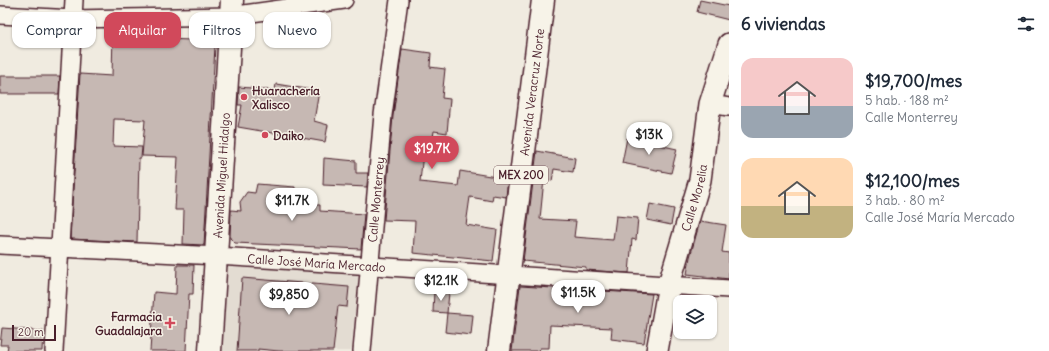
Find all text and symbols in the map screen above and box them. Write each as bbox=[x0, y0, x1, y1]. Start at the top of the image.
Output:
chip: Comprar bbox=[12, 12, 96, 48]
chip: Alquilar bbox=[104, 12, 181, 48]
chip: Filtros bbox=[189, 12, 255, 48]
chip: Nuevo bbox=[263, 12, 331, 48]
text: 6 viviendas bbox=[741, 13, 825, 35]
icon: filters bbox=[1015, 13, 1037, 35]
street label: Avenida Veracruz Norte bbox=[516, 27, 547, 157]
text: $19,700/mes bbox=[865, 70, 962, 92]
icon: home bbox=[773, 74, 821, 122]
place label: Huarachería Xalisco bbox=[252, 83, 320, 112]
marker: Huarachería Xalisco bbox=[239, 92, 249, 102]
text: 5 hab. · 188 m² bbox=[865, 92, 949, 109]
text: Calle Monterrey bbox=[865, 109, 958, 126]
street label: Avenida Miguel Hidalgo bbox=[210, 112, 232, 239]
pin: $13K bbox=[625, 122, 673, 156]
text: $13K bbox=[635, 126, 663, 143]
place label: Daiko bbox=[273, 128, 304, 143]
marker: Daiko bbox=[260, 130, 270, 140]
pin: $19.7K bbox=[399, 136, 465, 170]
text: $19.7K bbox=[414, 140, 450, 157]
street label: Calle Monterrey bbox=[364, 156, 387, 243]
street label: Calle Morelia bbox=[678, 163, 710, 233]
road number: MEX 200 bbox=[494, 166, 548, 184]
text: $12,100/mes bbox=[865, 170, 960, 192]
icon: home bbox=[773, 174, 821, 222]
pin: $11.7K bbox=[259, 188, 325, 222]
text: $11.7K bbox=[275, 192, 309, 209]
text: 3 hab. · 80 m² bbox=[865, 192, 945, 209]
text: Calle José María Mercado bbox=[865, 209, 1015, 226]
street label: Calle José María Mercado bbox=[247, 250, 386, 274]
pin: $12.1K bbox=[408, 268, 474, 302]
text: $12.1K bbox=[424, 272, 458, 289]
pin: $11.5K bbox=[545, 280, 611, 314]
pin: $9,850 bbox=[256, 282, 322, 316]
text: $11.5K bbox=[560, 284, 596, 301]
text: $9,850 bbox=[269, 286, 309, 303]
map controls bbox=[673, 295, 717, 339]
button: layers bbox=[673, 295, 717, 339]
place label: Farmacia Guadalajara bbox=[95, 309, 162, 338]
marker: Farmacia Guadalajara bbox=[165, 318, 175, 328]
scale bar bbox=[12, 323, 56, 342]
text: 20 m bbox=[18, 325, 44, 339]

